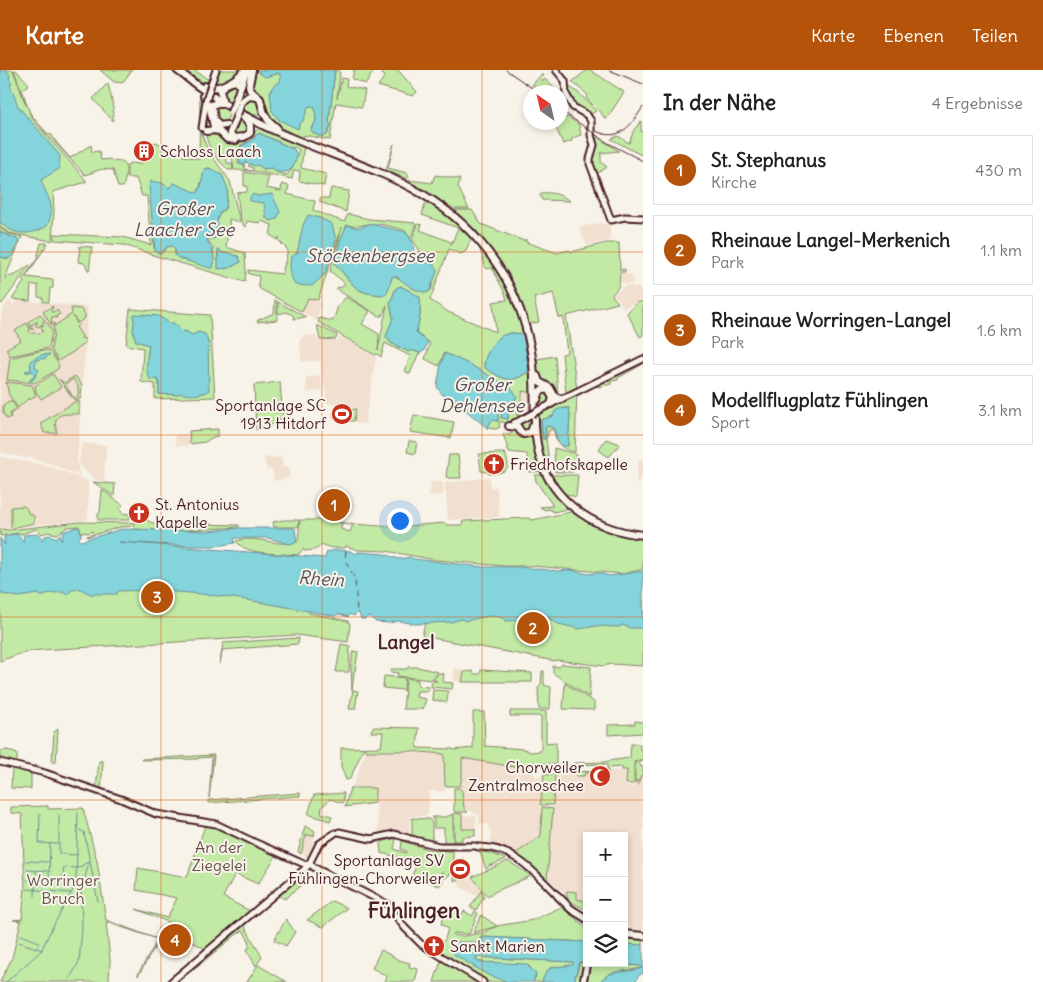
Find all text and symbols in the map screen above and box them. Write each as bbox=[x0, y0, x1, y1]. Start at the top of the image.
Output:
text: Karte bbox=[25, 20, 84, 50]
text: Karte bbox=[811, 24, 855, 47]
text: Ebenen bbox=[883, 24, 944, 47]
text: Teilen bbox=[972, 24, 1018, 47]
north arrow bbox=[523, 85, 568, 130]
text: In der Nähe bbox=[663, 89, 776, 116]
text: 4 Ergebnisse bbox=[932, 93, 1023, 113]
building icon: Schloss Laach bbox=[132, 139, 156, 163]
place label: Schloss Laach bbox=[160, 141, 261, 161]
text: St. Stephanus bbox=[711, 148, 826, 172]
text: 1 bbox=[677, 160, 683, 180]
text: 430 m bbox=[975, 160, 1022, 180]
text: Kirche bbox=[711, 172, 757, 192]
water label: Großer Laacher See bbox=[134, 197, 235, 241]
text: Rheinaue Langel-Merkenich bbox=[711, 228, 950, 252]
text: 2 bbox=[676, 240, 684, 260]
text: 1.1 km bbox=[981, 240, 1022, 260]
water label: Stöckenbergsee bbox=[306, 244, 436, 267]
text: Park bbox=[711, 252, 744, 272]
text: Rheinaue Worringen-Langel bbox=[711, 308, 951, 332]
text: 3 bbox=[675, 320, 685, 340]
text: 1.6 km bbox=[977, 320, 1022, 340]
text: Park bbox=[711, 332, 744, 352]
water label: Großer Dehlensee bbox=[440, 373, 526, 417]
text: Modellflugplatz Fühlingen bbox=[711, 388, 928, 412]
place label: Sportanlage SC 1913 Hitdorf bbox=[215, 395, 327, 433]
text: 4 bbox=[675, 400, 685, 420]
text: 3.1 km bbox=[978, 400, 1022, 420]
sports icon: Sportanlage SC 1913 Hitdorf bbox=[330, 402, 354, 426]
text: Sport bbox=[711, 412, 750, 432]
church icon: Friedhofskapelle bbox=[482, 452, 506, 476]
place label: Friedhofskapelle bbox=[510, 454, 628, 474]
pin: 1 bbox=[318, 486, 350, 524]
place label: St. Antonius Kapelle bbox=[155, 494, 239, 532]
church icon: St. Antonius Kapelle bbox=[127, 501, 151, 525]
your location bbox=[387, 508, 413, 534]
water label: Rhein bbox=[297, 565, 345, 592]
pin: 3 bbox=[141, 578, 173, 616]
pin: 2 bbox=[517, 609, 549, 647]
district label: Langel bbox=[377, 630, 435, 654]
place label: Chorweiler Zentralmoschee bbox=[468, 757, 584, 795]
mosque icon: Chorweiler Zentralmoschee bbox=[588, 764, 612, 788]
map controls bbox=[583, 832, 628, 967]
button: + bbox=[583, 832, 628, 877]
park label: An der Ziegelei bbox=[192, 837, 246, 875]
place label: Sportanlage SV Fühlingen-Chorweiler bbox=[288, 850, 444, 888]
sports icon: Sportanlage SV Fühlingen-Chorweiler bbox=[448, 857, 472, 881]
park label: Worringer Bruch bbox=[27, 870, 100, 908]
button: − bbox=[583, 877, 628, 922]
district label: Fühlingen bbox=[368, 897, 460, 924]
pin: 4 bbox=[159, 921, 191, 959]
button: layers bbox=[583, 922, 628, 967]
church icon: Sankt Marien bbox=[422, 934, 446, 958]
place label: Sankt Marien bbox=[450, 936, 545, 956]

